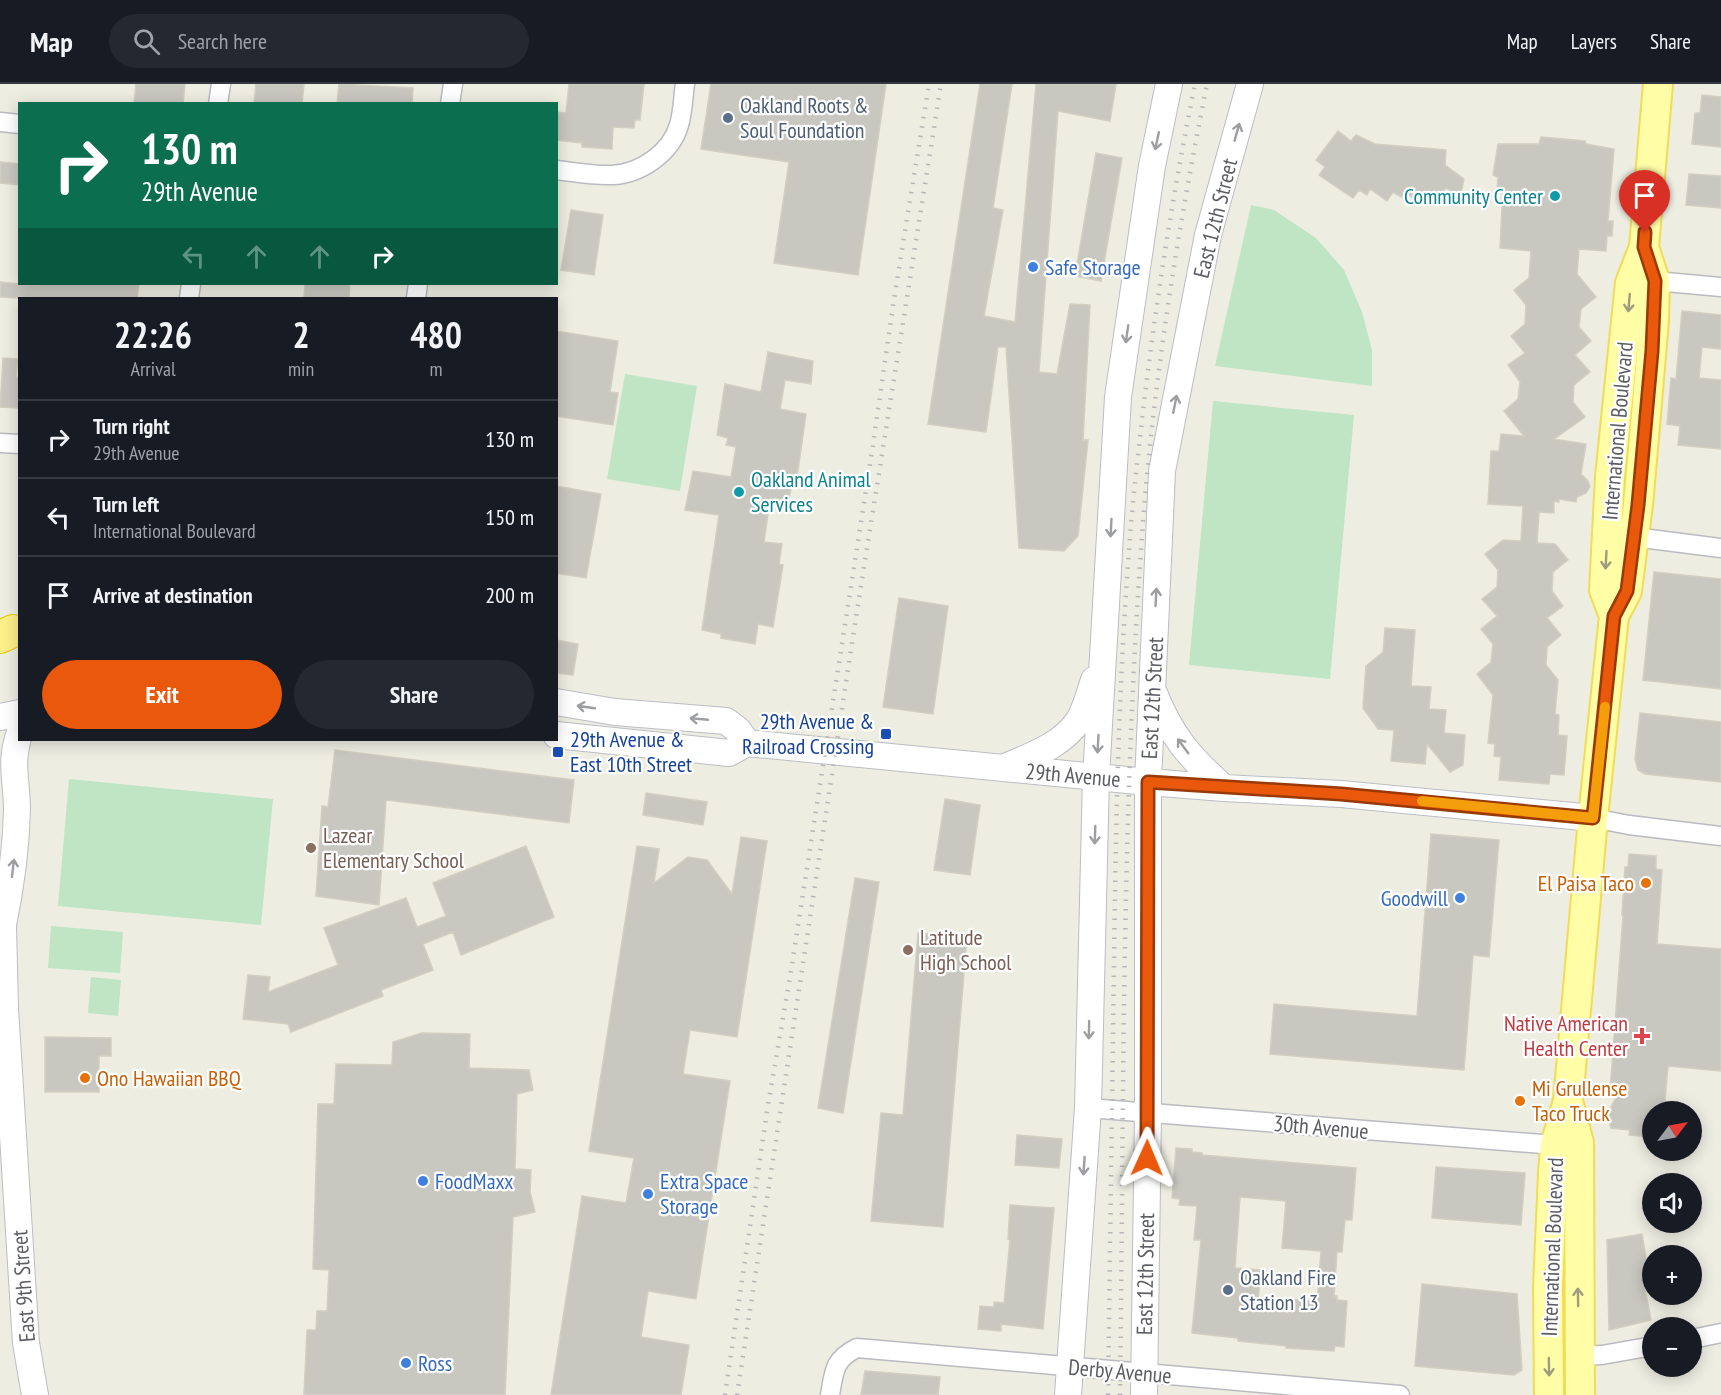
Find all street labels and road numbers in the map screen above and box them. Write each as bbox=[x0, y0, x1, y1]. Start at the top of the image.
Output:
street label: East 12th Street bbox=[1187, 155, 1243, 281]
street label: International Boulevard bbox=[1595, 341, 1639, 521]
street label: East 12th Street bbox=[1135, 636, 1169, 760]
street label: 29th Avenue bbox=[1024, 757, 1122, 793]
street label: 30th Avenue bbox=[1272, 1109, 1370, 1145]
street label: International Boulevard bbox=[1535, 1157, 1569, 1337]
street label: East 12th Street bbox=[1130, 1213, 1160, 1335]
street label: East 9th Street bbox=[5, 1229, 41, 1343]
street label: Derby Avenue bbox=[1067, 1353, 1173, 1389]

